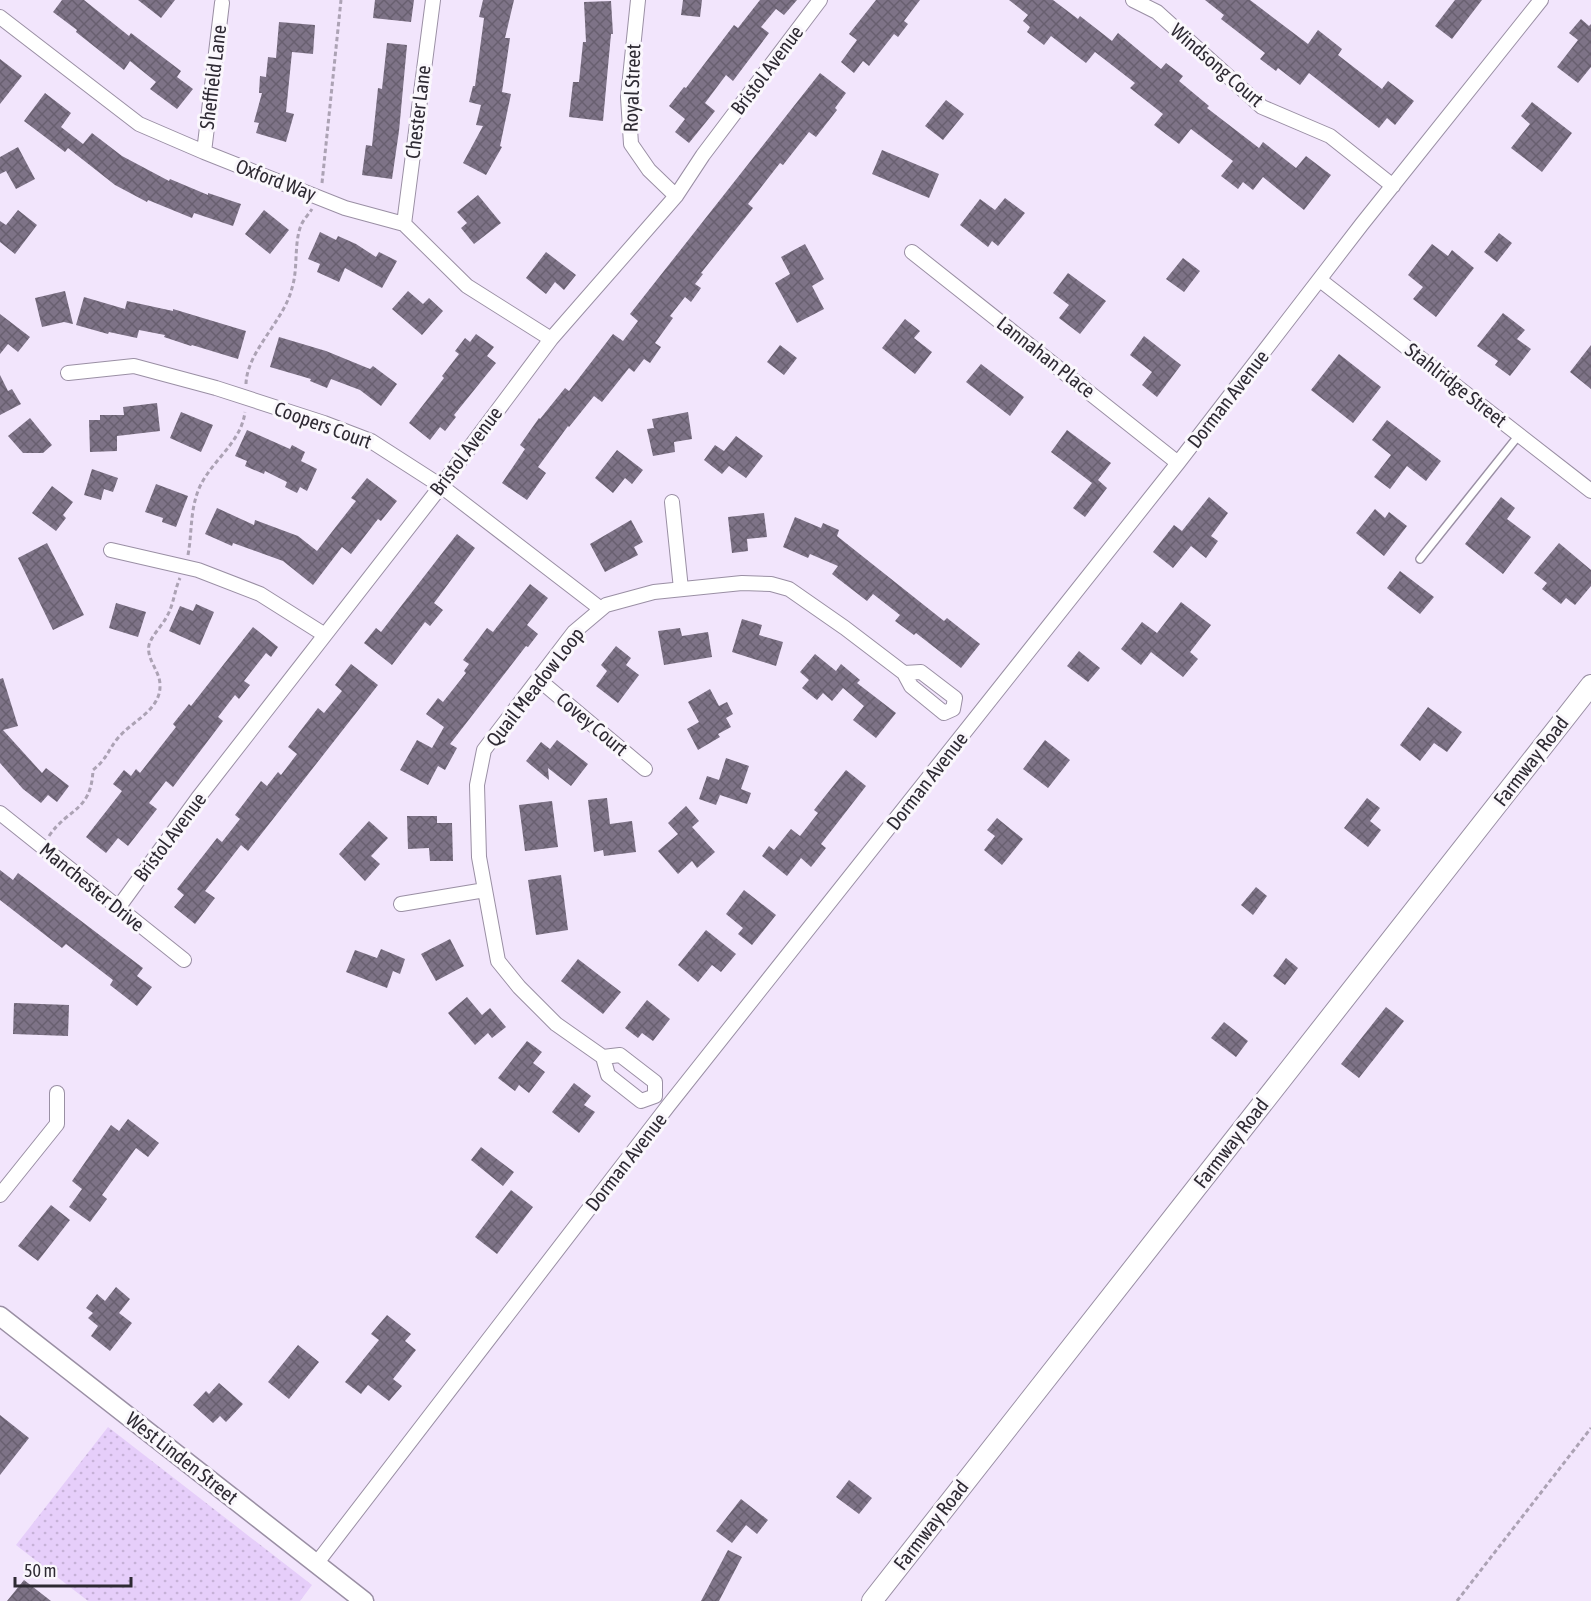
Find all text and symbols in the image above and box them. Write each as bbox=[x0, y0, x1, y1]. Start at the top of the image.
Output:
street label: Windsong Court bbox=[1166, 18, 1269, 111]
street label: Bristol Avenue bbox=[726, 21, 808, 119]
street label: Sheffield Lane bbox=[195, 24, 230, 130]
street label: Royal Street bbox=[618, 43, 645, 133]
street label: Chester Lane bbox=[400, 64, 435, 160]
street label: Oxford Way bbox=[233, 154, 320, 205]
street label: Lannahan Place bbox=[993, 311, 1100, 402]
street label: Stahlridge Street bbox=[1401, 338, 1512, 431]
street label: Dorman Avenue bbox=[1182, 345, 1273, 452]
street label: Coopers Court bbox=[272, 396, 375, 453]
street label: Bristol Avenue bbox=[425, 402, 507, 500]
street label: Quail Meadow Loop bbox=[481, 623, 588, 751]
street label: Covey Court bbox=[552, 687, 633, 760]
street label: Farmway Road bbox=[1488, 711, 1573, 810]
street label: Dorman Avenue bbox=[881, 727, 972, 834]
street label: Bristol Avenue bbox=[129, 788, 211, 886]
street label: Manchester Drive bbox=[35, 837, 149, 936]
street label: Farmway Road bbox=[1188, 1093, 1273, 1192]
street label: Dorman Avenue bbox=[580, 1108, 671, 1215]
street label: West Linden Street bbox=[122, 1407, 243, 1509]
street label: Farmway Road bbox=[888, 1475, 973, 1574]
scale bar bbox=[15, 1550, 130, 1588]
text: 50 m bbox=[24, 1560, 56, 1581]

